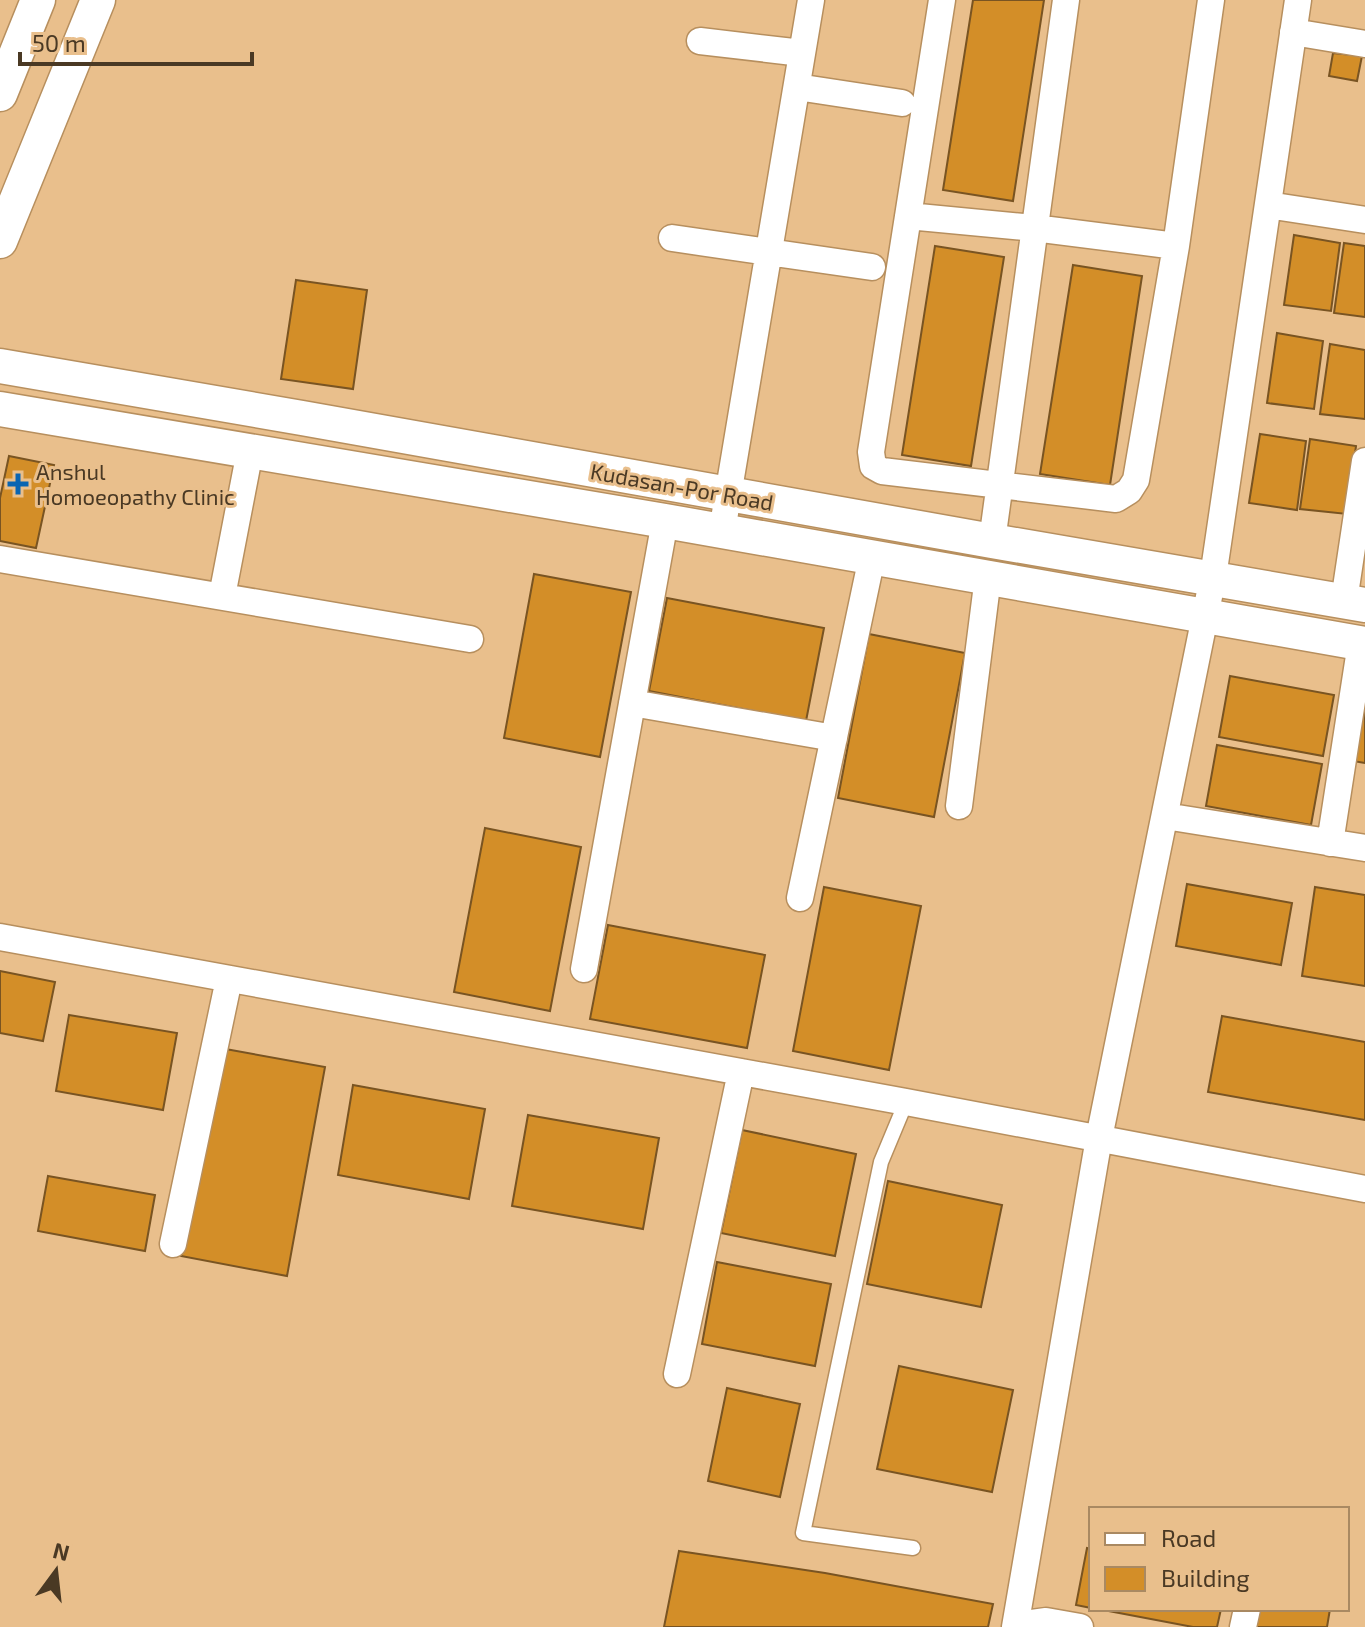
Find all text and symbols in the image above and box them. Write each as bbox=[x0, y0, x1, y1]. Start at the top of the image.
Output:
scale bar bbox=[20, 16, 252, 66]
text: 50 m bbox=[32, 28, 86, 57]
street label: Kudasan-Por Road bbox=[588, 457, 776, 515]
place label: Anshul Homoeopathy Clinic bbox=[36, 458, 235, 509]
marker: Anshul Homoeopathy Clinic bbox=[7, 473, 29, 495]
legend bbox=[1089, 1507, 1349, 1611]
text: Road bbox=[1161, 1523, 1216, 1552]
north arrow bbox=[16, 1531, 96, 1611]
text: N bbox=[50, 1536, 72, 1565]
text: Building bbox=[1161, 1563, 1250, 1592]

